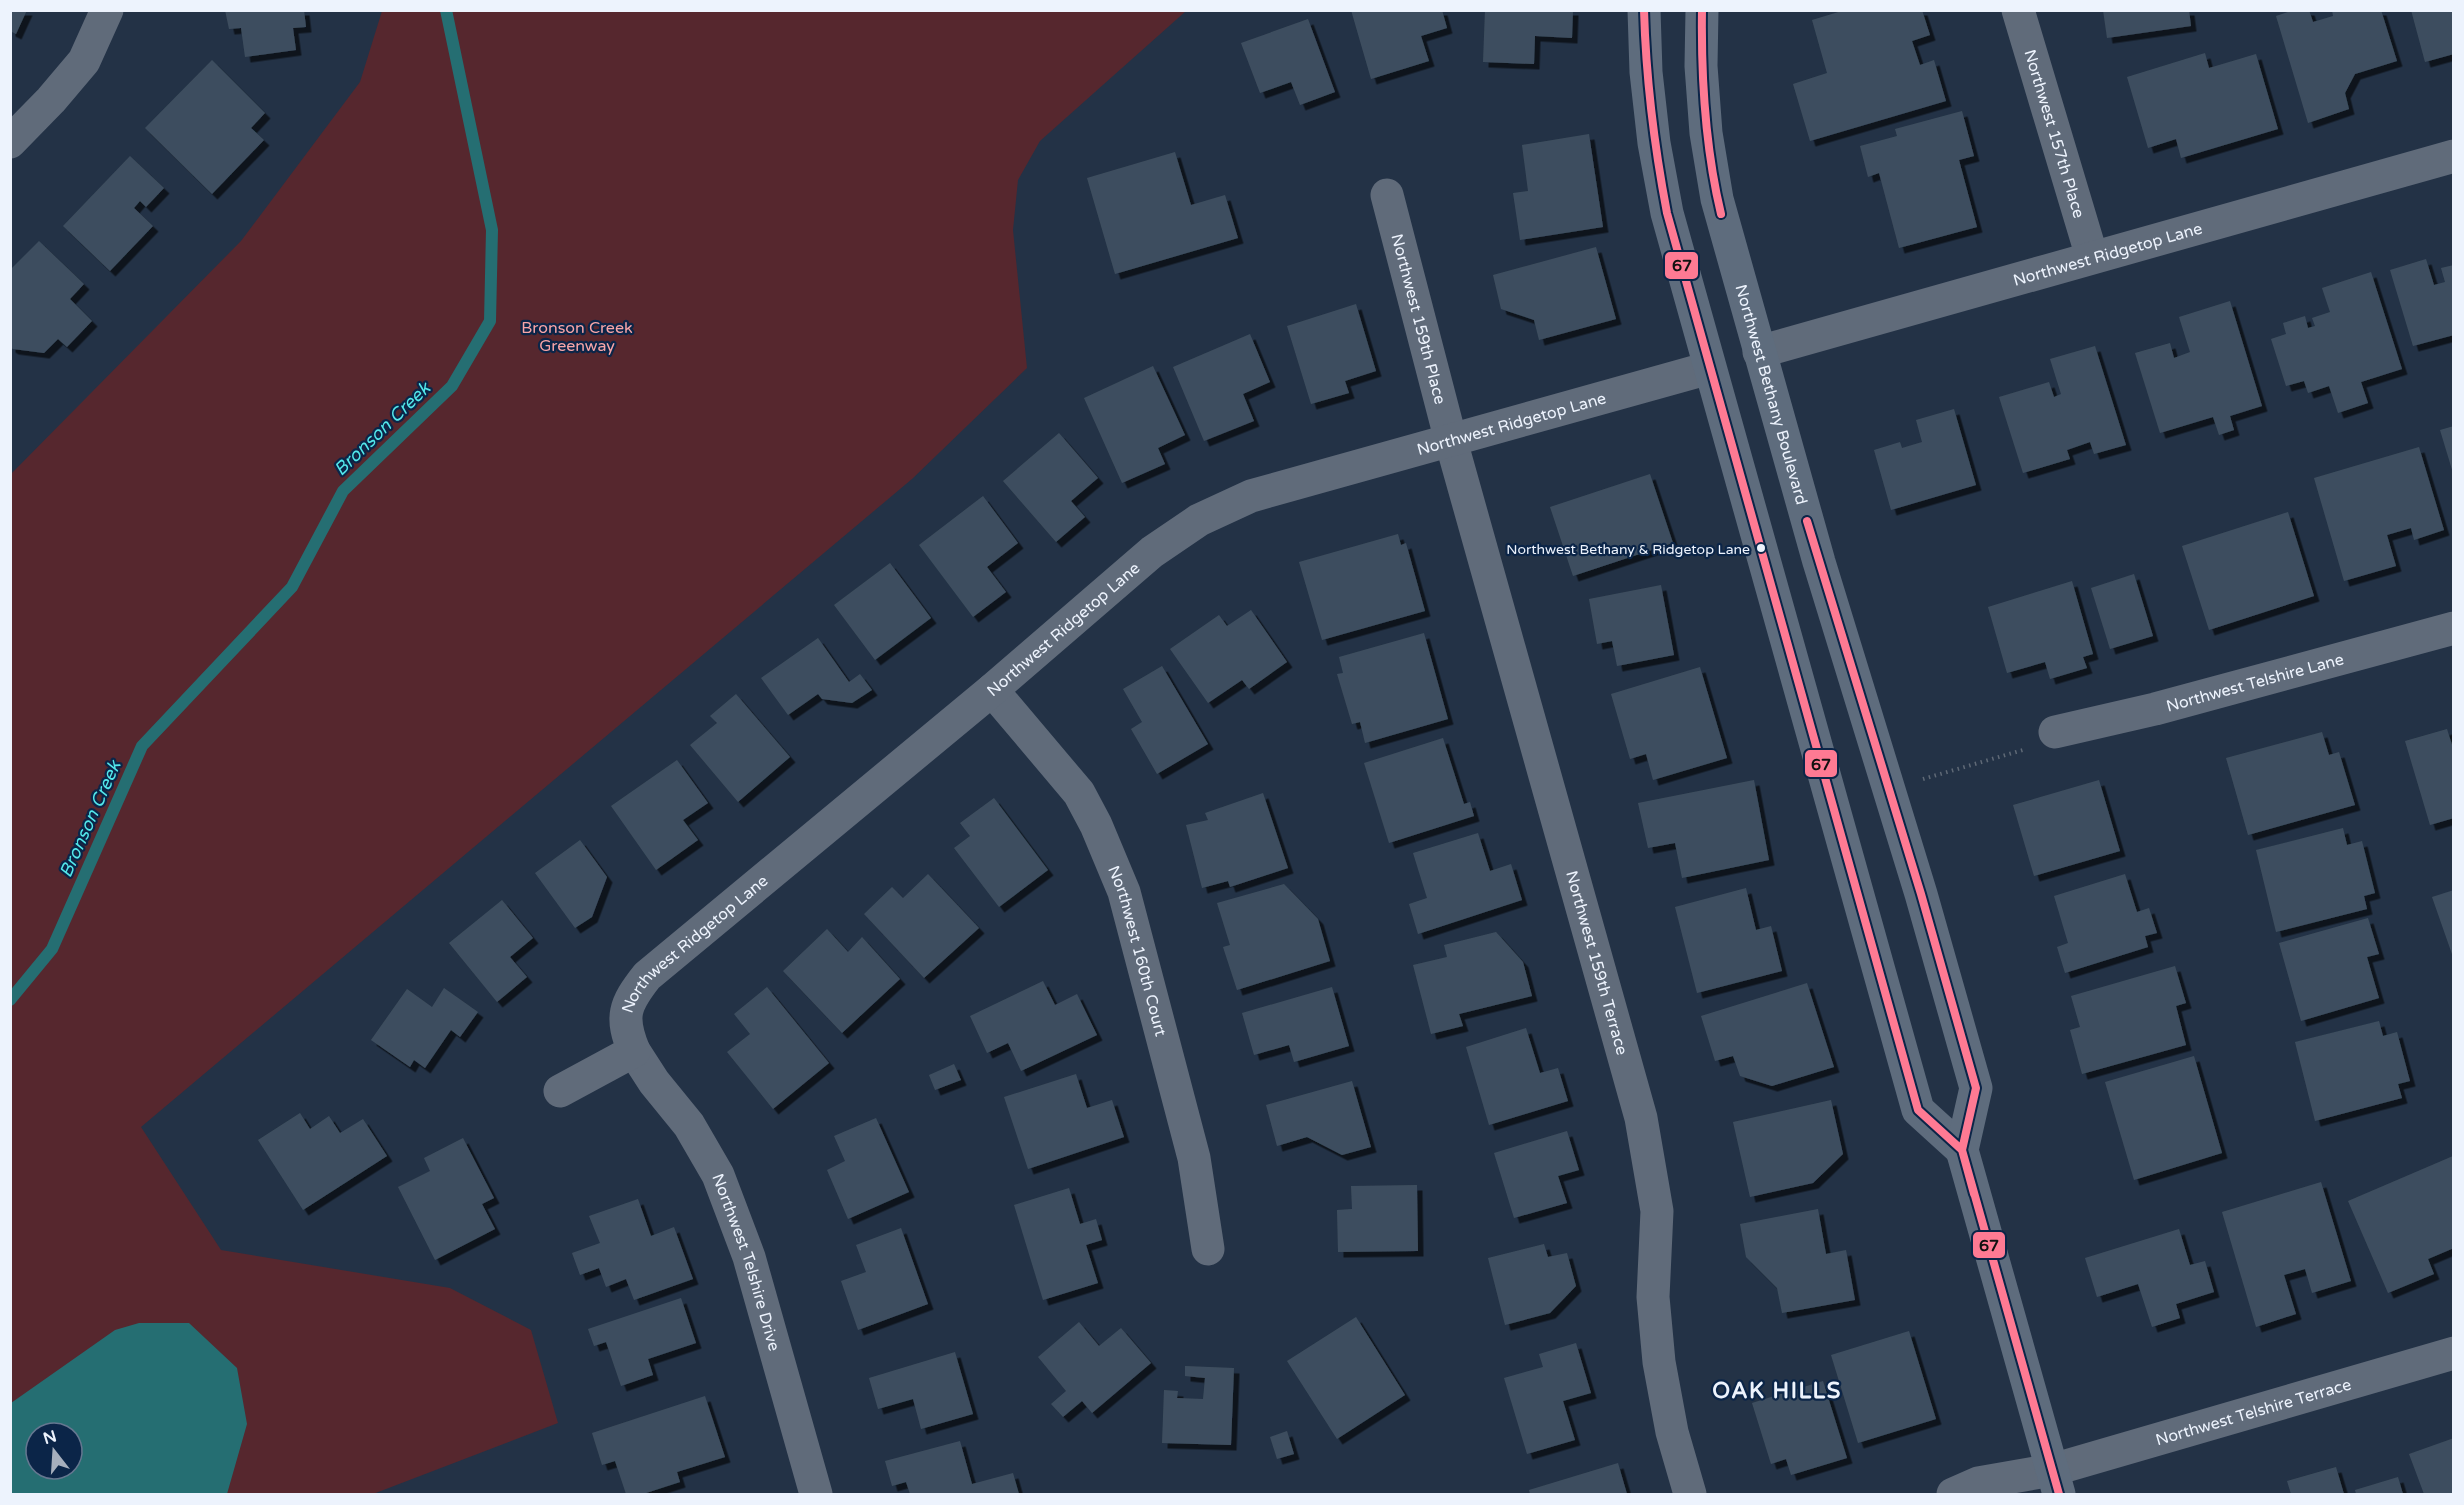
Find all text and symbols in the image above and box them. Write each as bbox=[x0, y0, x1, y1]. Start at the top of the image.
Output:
street label: Northwest 157th Place bbox=[2019, 47, 2089, 221]
street label: Northwest Ridgetop Lane bbox=[2011, 219, 2204, 291]
street label: Northwest 159th Place bbox=[1387, 232, 1450, 406]
line badge: 67 bbox=[1664, 251, 1699, 280]
text: 67 bbox=[1672, 256, 1692, 276]
street label: Northwest Bethany Boulevard bbox=[1730, 282, 1811, 507]
park label: Bronson Creek Greenway bbox=[521, 318, 633, 356]
water label: Bronson Creek bbox=[329, 377, 436, 480]
street label: Northwest Ridgetop Lane bbox=[1415, 388, 1608, 460]
place label: Northwest Bethany & Ridgetop Lane bbox=[1506, 541, 1750, 558]
marker: Northwest Bethany & Ridgetop Lane bbox=[1755, 542, 1767, 554]
street label: Northwest Ridgetop Lane bbox=[983, 558, 1144, 701]
street label: Northwest Telshire Lane bbox=[2164, 649, 2346, 717]
line badge: 67 bbox=[1804, 749, 1838, 778]
text: 67 bbox=[1811, 755, 1831, 775]
water label: Bronson Creek bbox=[54, 756, 126, 881]
street label: Northwest 160th Court bbox=[1103, 863, 1171, 1039]
street label: Northwest 159th Terrace bbox=[1561, 868, 1632, 1057]
street label: Northwest Ridgetop Lane bbox=[618, 871, 772, 1016]
street label: Northwest Telshire Drive bbox=[707, 1171, 784, 1353]
line badge: 67 bbox=[1972, 1231, 2006, 1259]
text: 67 bbox=[1979, 1236, 1999, 1256]
street label: Northwest Telshire Terrace bbox=[2153, 1374, 2354, 1450]
district label: OAK HILLS bbox=[1712, 1378, 1842, 1404]
north arrow bbox=[24, 1421, 84, 1481]
text: N bbox=[41, 1426, 59, 1449]

